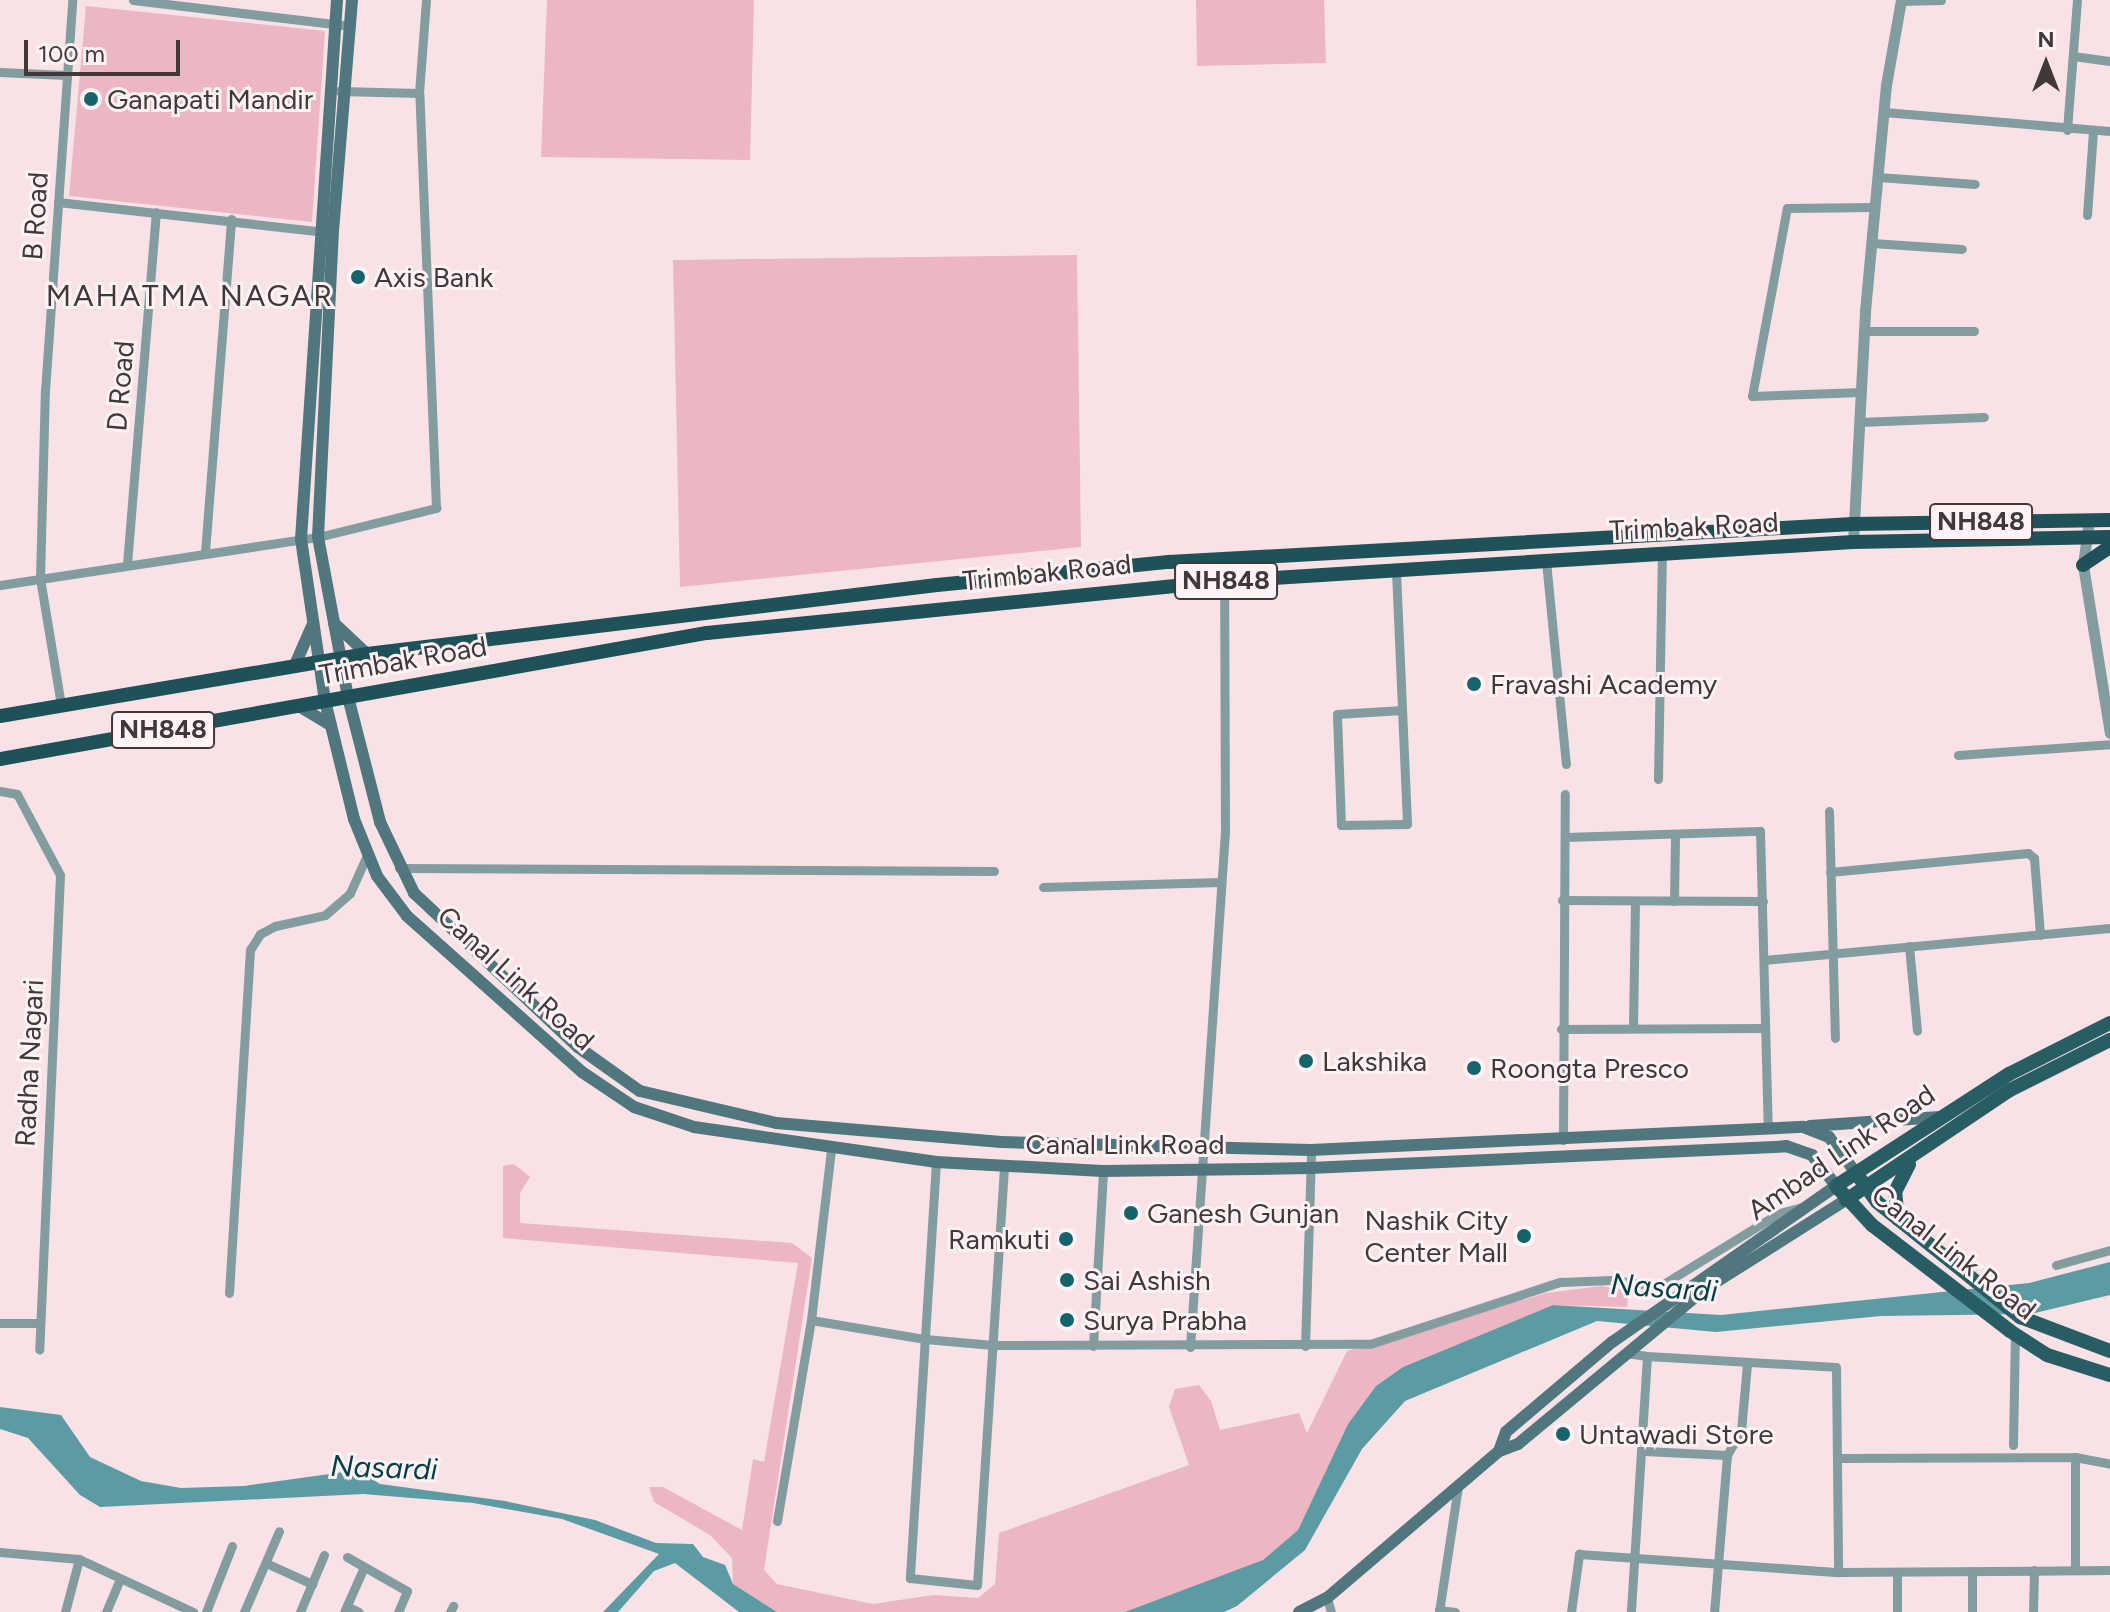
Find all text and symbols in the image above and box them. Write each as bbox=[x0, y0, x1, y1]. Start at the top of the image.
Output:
scale bar bbox=[28, 24, 184, 74]
north arrow bbox=[2006, 24, 2086, 104]
text: N bbox=[2037, 26, 2055, 53]
text: 100 m bbox=[38, 39, 105, 68]
place label: Ganapati Mandir bbox=[107, 82, 313, 116]
marker: Ganapati Mandir bbox=[82, 90, 100, 108]
street label: B Road bbox=[15, 171, 55, 261]
place label: Axis Bank bbox=[374, 260, 493, 294]
marker: Axis Bank bbox=[349, 268, 367, 286]
district label: MAHATMA NAGAR bbox=[46, 278, 334, 314]
street label: D Road bbox=[99, 339, 141, 433]
road number: NH848 bbox=[1929, 500, 2033, 544]
street label: Trimbak Road bbox=[1608, 505, 1780, 547]
street label: Trimbak Road bbox=[961, 546, 1133, 598]
road number: NH848 bbox=[1174, 559, 1278, 603]
street label: Trimbak Road bbox=[317, 629, 489, 691]
place label: Fravashi Academy bbox=[1490, 667, 1717, 701]
marker: Fravashi Academy bbox=[1465, 675, 1483, 693]
road number: NH848 bbox=[111, 708, 215, 752]
street label: Canal Link Road bbox=[431, 899, 601, 1057]
street label: Radha Nagari bbox=[8, 978, 50, 1148]
place label: Lakshika bbox=[1322, 1044, 1427, 1078]
place label: Roongta Presco bbox=[1490, 1051, 1689, 1085]
marker: Lakshika bbox=[1297, 1052, 1315, 1070]
marker: Roongta Presco bbox=[1465, 1059, 1483, 1077]
street label: Ambad Link Road bbox=[1741, 1077, 1941, 1227]
street label: Canal Link Road bbox=[1025, 1127, 1225, 1161]
street label: Canal Link Road bbox=[1865, 1177, 2043, 1327]
place label: Ganesh Gunjan bbox=[1147, 1196, 1339, 1230]
place label: Nashik City Center Mall bbox=[1364, 1203, 1508, 1269]
marker: Ganesh Gunjan bbox=[1122, 1204, 1140, 1222]
place label: Ramkuti bbox=[948, 1222, 1050, 1256]
marker: Nashik City Center Mall bbox=[1515, 1227, 1533, 1245]
marker: Ramkuti bbox=[1057, 1230, 1075, 1248]
place label: Sai Ashish bbox=[1083, 1263, 1211, 1297]
water label: Nasardi bbox=[1609, 1266, 1719, 1310]
marker: Sai Ashish bbox=[1058, 1271, 1076, 1289]
place label: Surya Prabha bbox=[1083, 1303, 1247, 1337]
marker: Surya Prabha bbox=[1058, 1311, 1076, 1329]
place label: Untawadi Store bbox=[1579, 1417, 1773, 1451]
marker: Untawadi Store bbox=[1554, 1425, 1572, 1443]
water label: Nasardi bbox=[330, 1448, 438, 1488]

